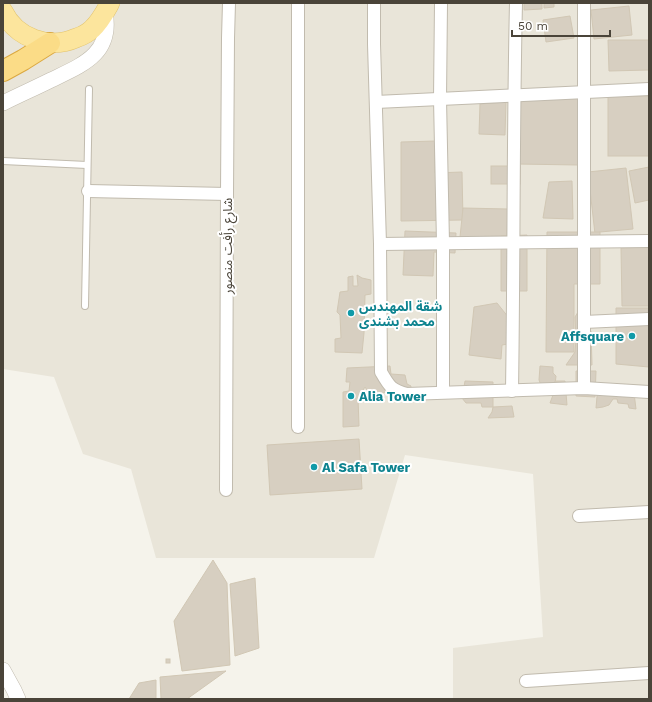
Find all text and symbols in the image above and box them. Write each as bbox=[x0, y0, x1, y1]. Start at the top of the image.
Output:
scale bar bbox=[512, 12, 610, 38]
text: 50 m bbox=[518, 19, 548, 33]
street label: شارع رأفت منصور bbox=[219, 198, 238, 295]
place label: شقة المهندس محمد بشندى bbox=[359, 299, 442, 329]
marker: شقة المهندس محمد بشندى bbox=[346, 308, 356, 318]
place label: Affsquare bbox=[561, 329, 624, 344]
marker: Affsquare bbox=[627, 331, 637, 341]
place label: Alia Tower bbox=[359, 389, 427, 404]
marker: Alia Tower bbox=[346, 391, 356, 401]
place label: Al Safa Tower bbox=[322, 460, 411, 475]
marker: Al Safa Tower bbox=[309, 462, 319, 472]

